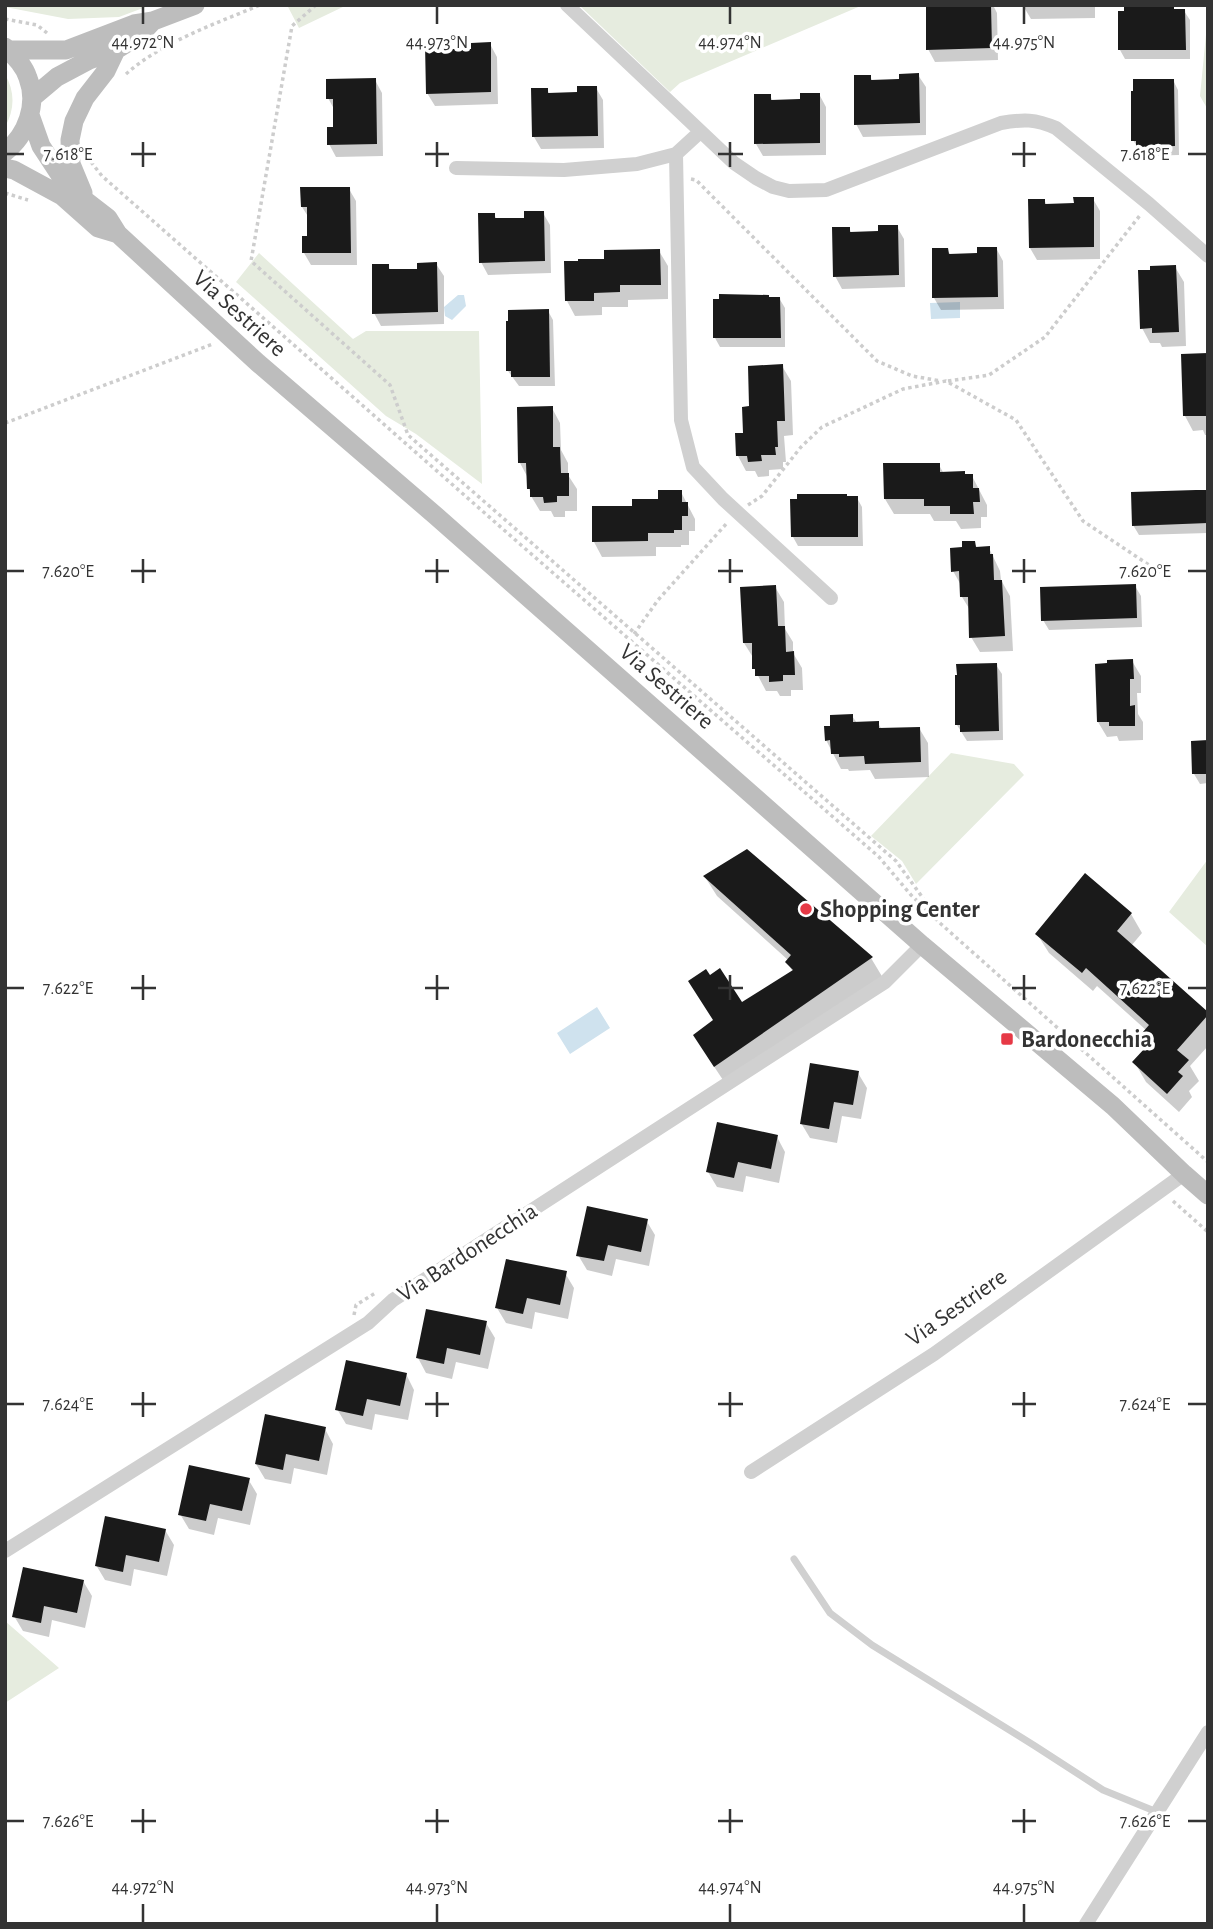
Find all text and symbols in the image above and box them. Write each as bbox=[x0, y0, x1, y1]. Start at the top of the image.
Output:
text: 44.972°N bbox=[111, 34, 175, 52]
text: 44.973°N bbox=[406, 34, 468, 52]
text: 44.974°N bbox=[698, 34, 762, 52]
text: 44.975°N bbox=[993, 34, 1055, 52]
text: 7.618°E bbox=[44, 146, 93, 164]
text: 7.618°E bbox=[1121, 146, 1170, 164]
street label: Via Sestriere bbox=[188, 266, 291, 362]
text: 7.620°E bbox=[42, 563, 94, 581]
text: 7.620°E bbox=[1119, 563, 1171, 581]
street label: Via Sestriere bbox=[615, 640, 718, 734]
place label: Shopping Center bbox=[820, 898, 980, 922]
marker: Shopping Center bbox=[798, 901, 814, 917]
text: 7.622°E bbox=[43, 980, 94, 998]
text: 7.622°E bbox=[1120, 980, 1171, 998]
place label: Bardonecchia bbox=[1021, 1028, 1152, 1052]
marker: Bardonecchia bbox=[999, 1031, 1015, 1047]
street label: Via Bardonecchia bbox=[393, 1199, 542, 1307]
street label: Via Sestriere bbox=[902, 1265, 1011, 1351]
text: 7.624°E bbox=[43, 1396, 94, 1414]
text: 7.624°E bbox=[1120, 1396, 1171, 1414]
text: 7.626°E bbox=[43, 1813, 94, 1831]
text: 7.626°E bbox=[1120, 1813, 1171, 1831]
text: 44.972°N bbox=[111, 1879, 175, 1897]
text: 44.973°N bbox=[406, 1879, 468, 1897]
text: 44.974°N bbox=[698, 1879, 762, 1897]
text: 44.975°N bbox=[993, 1879, 1055, 1897]

